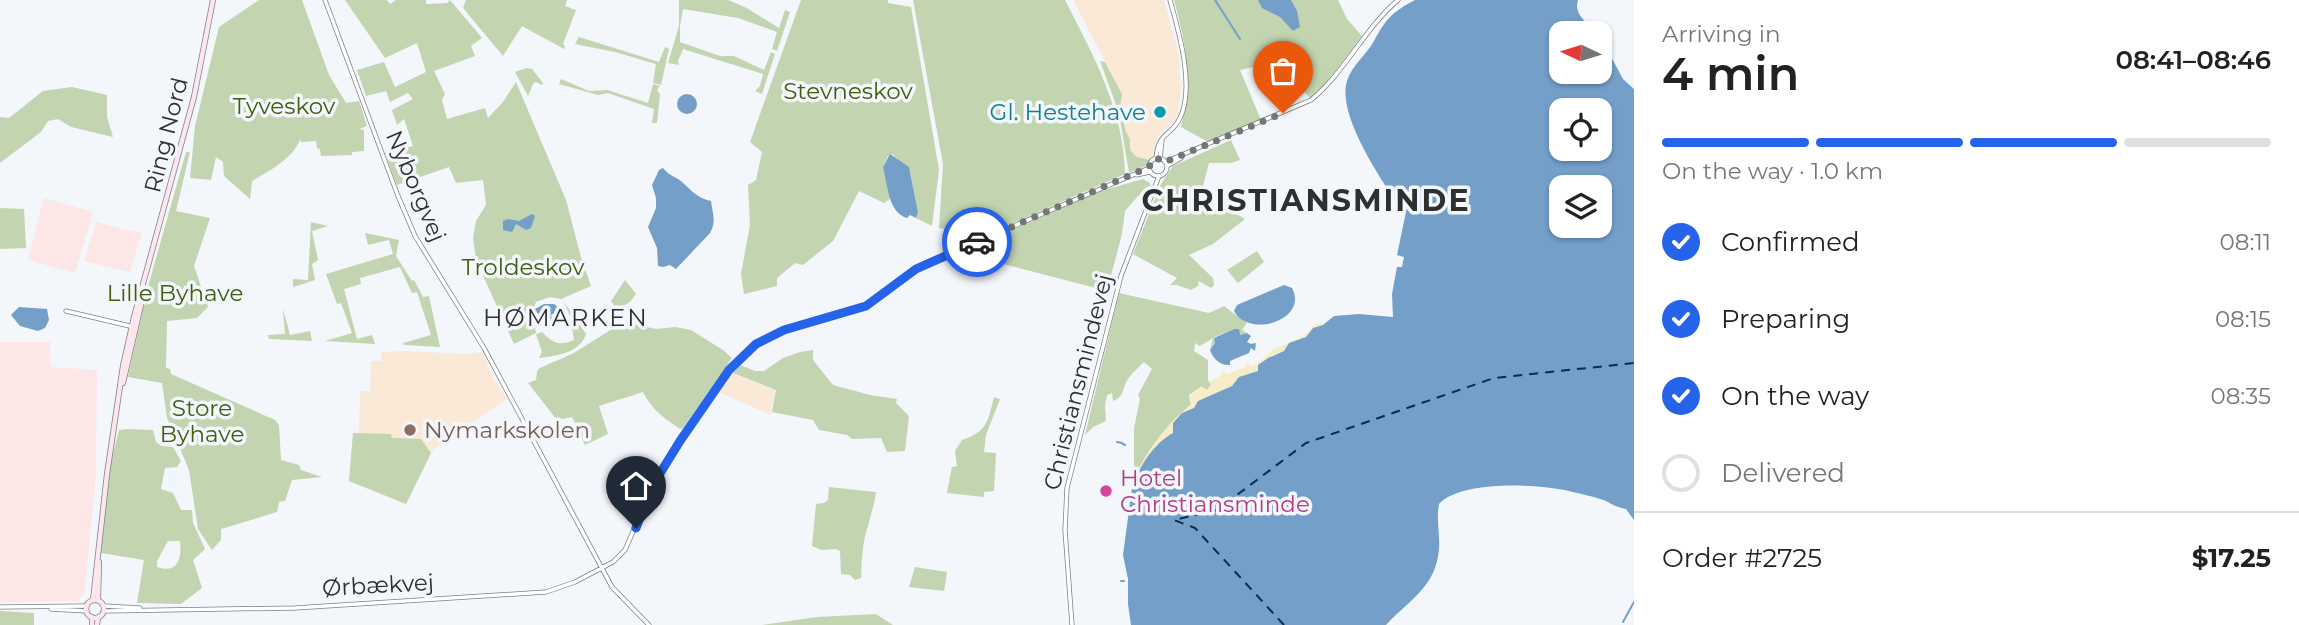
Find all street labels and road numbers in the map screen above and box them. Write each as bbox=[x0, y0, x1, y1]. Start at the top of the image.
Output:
street label: Ring Nord bbox=[138, 74, 194, 196]
street label: Nyborgvej bbox=[380, 126, 452, 246]
street label: Christiansmindevej bbox=[1038, 271, 1118, 493]
street label: Ørbækvej bbox=[321, 568, 435, 602]

